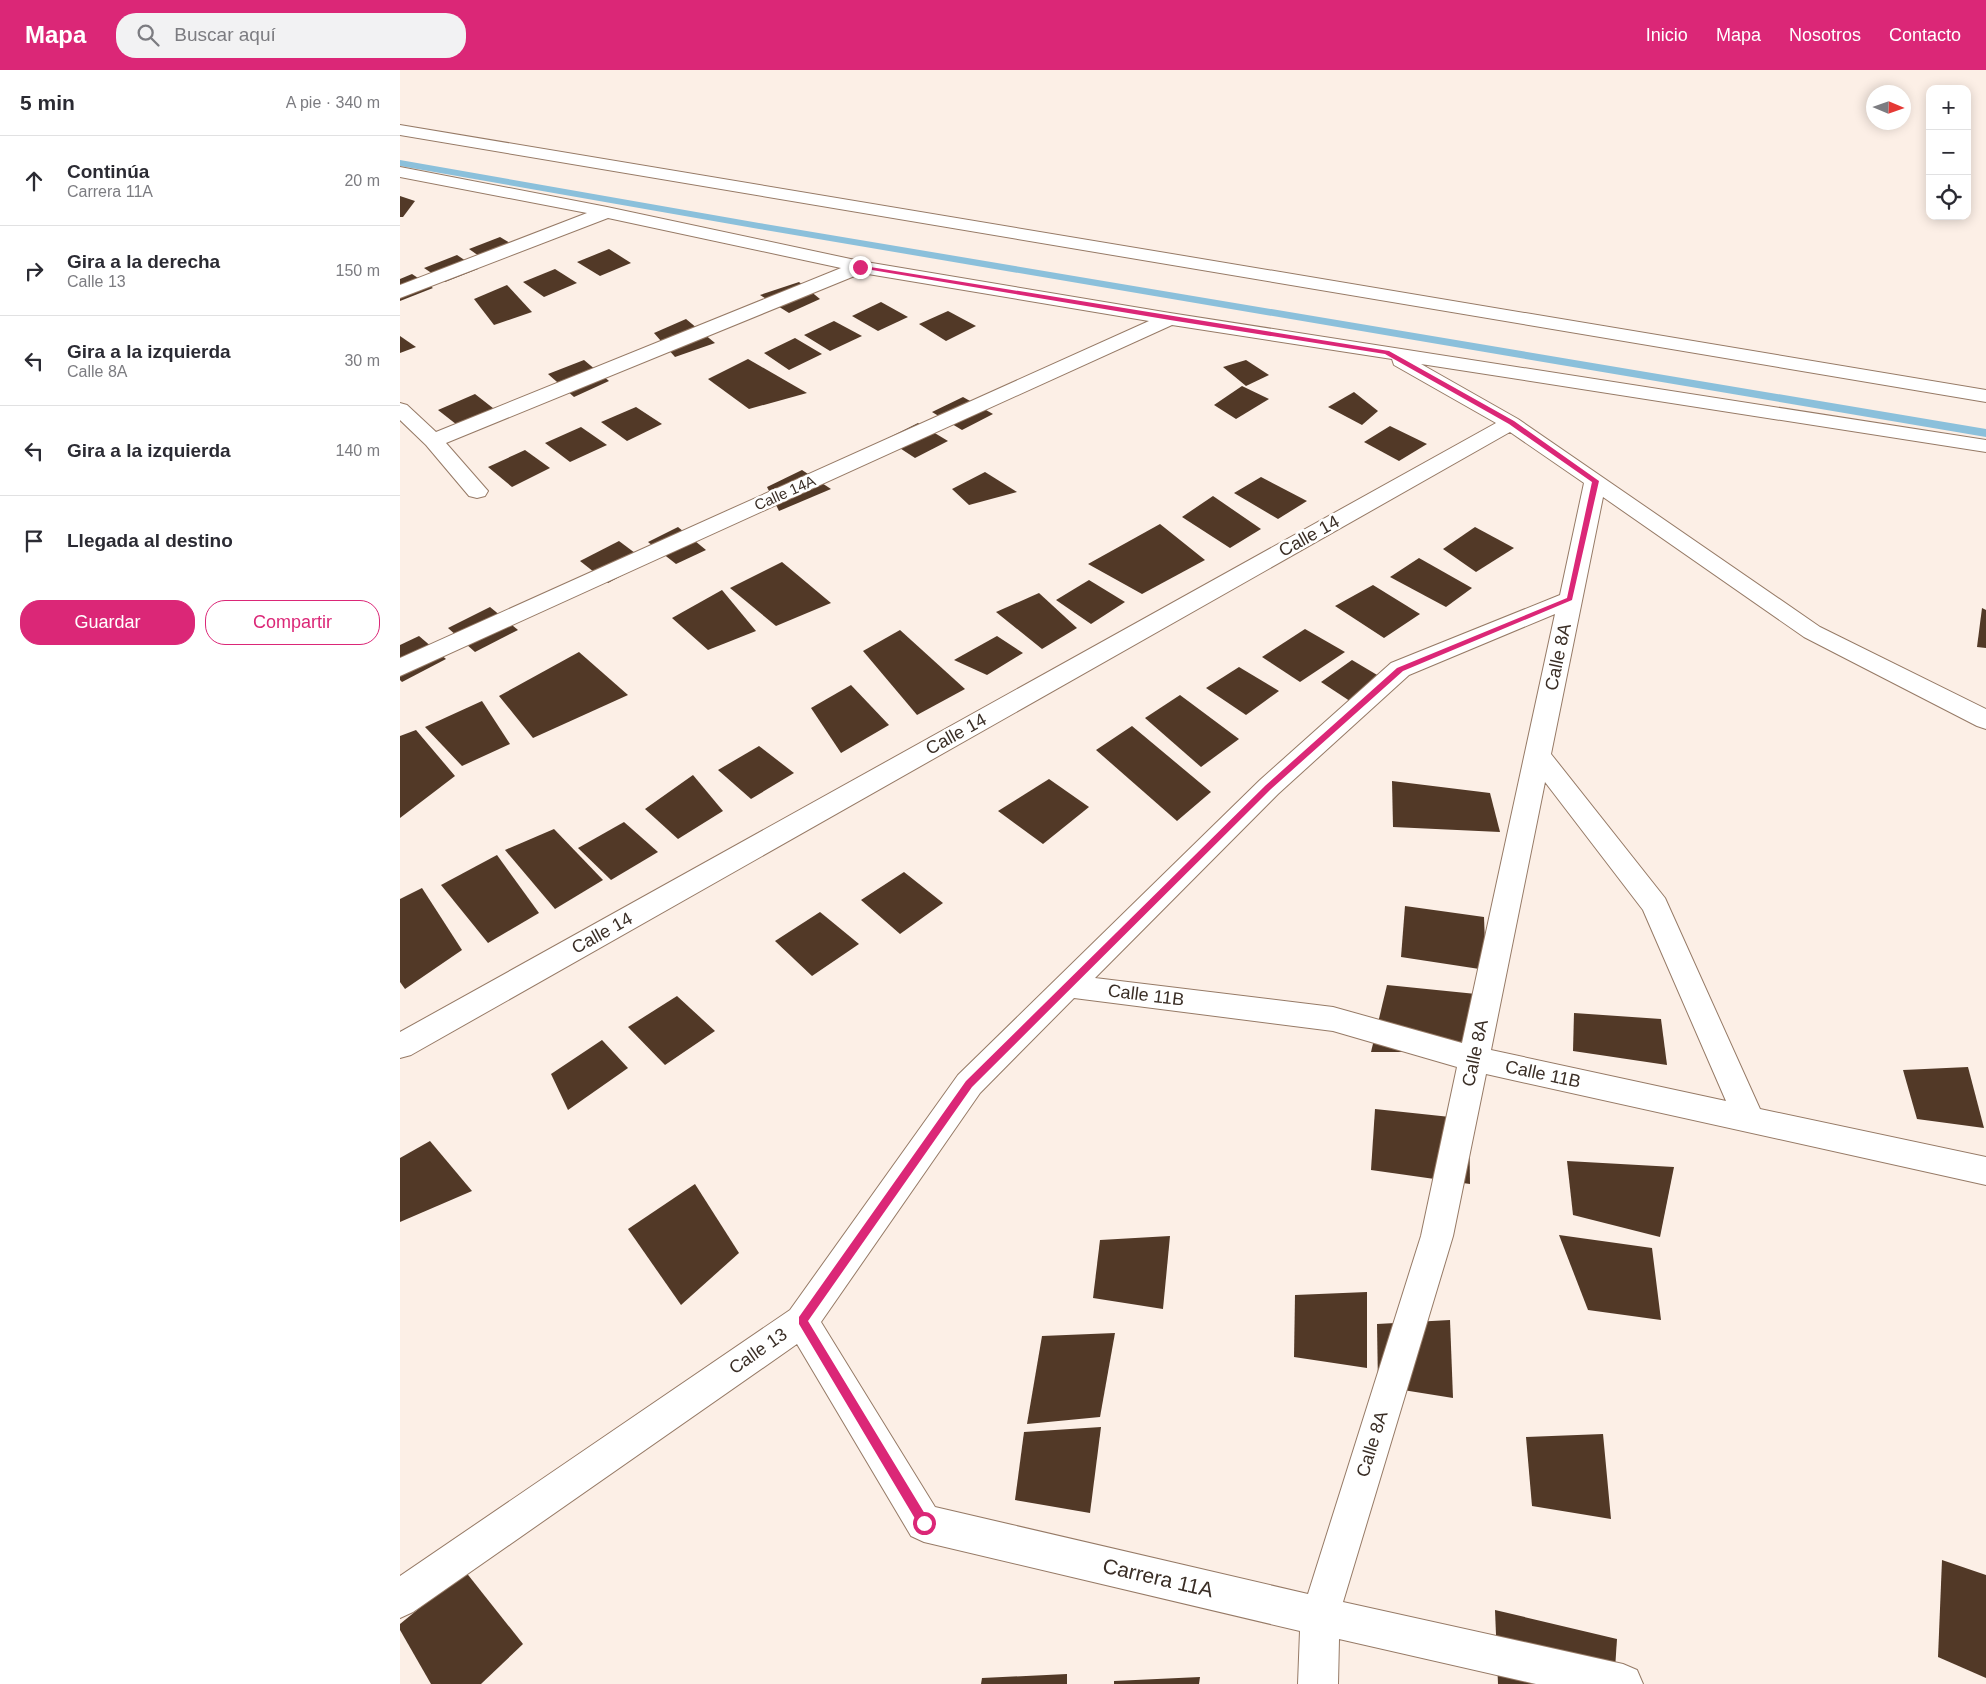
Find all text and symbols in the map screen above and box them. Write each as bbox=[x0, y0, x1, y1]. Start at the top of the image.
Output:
search box bbox=[116, 13, 466, 58]
text: Mapa bbox=[25, 21, 86, 48]
icon: search bbox=[134, 21, 162, 49]
text: Buscar aquí bbox=[174, 24, 276, 45]
text: Inicio bbox=[1646, 25, 1688, 45]
text: Mapa bbox=[1716, 25, 1761, 45]
text: Nosotros bbox=[1789, 25, 1861, 45]
text: Contacto bbox=[1889, 25, 1961, 45]
north arrow bbox=[1866, 85, 1911, 130]
map controls bbox=[1926, 85, 1971, 220]
button: + bbox=[1926, 85, 1971, 130]
text: 5 min bbox=[20, 91, 75, 114]
text: A pie · 340 m bbox=[286, 94, 380, 111]
button: − bbox=[1926, 130, 1971, 175]
text: Continúa bbox=[67, 161, 149, 182]
icon: ahead bbox=[20, 167, 48, 195]
text: 20 m bbox=[344, 172, 380, 189]
button: locate bbox=[1926, 175, 1971, 220]
text: Carrera 11A bbox=[67, 183, 153, 200]
text: Gira a la derecha bbox=[67, 251, 220, 272]
route end bbox=[849, 256, 872, 279]
icon: right bbox=[20, 257, 48, 285]
text: 150 m bbox=[336, 262, 380, 279]
text: Calle 13 bbox=[67, 273, 126, 290]
text: Gira a la izquierda bbox=[67, 341, 231, 362]
icon: left bbox=[20, 347, 48, 375]
text: 30 m bbox=[344, 352, 380, 369]
text: Calle 8A bbox=[67, 363, 127, 380]
icon: left bbox=[20, 437, 48, 465]
text: Gira a la izquierda bbox=[67, 440, 231, 461]
text: 140 m bbox=[336, 442, 380, 459]
street label: Calle 14A bbox=[752, 472, 818, 514]
street label: Calle 14 bbox=[1275, 511, 1343, 561]
icon: arrive bbox=[20, 527, 48, 555]
text: Llegada al destino bbox=[67, 530, 233, 551]
button: Guardar bbox=[20, 600, 195, 645]
button: Compartir bbox=[205, 600, 380, 645]
street label: Calle 8A bbox=[1541, 622, 1575, 692]
street label: Calle 14 bbox=[922, 709, 990, 759]
street label: Calle 14 bbox=[568, 908, 636, 958]
street label: Calle 11B bbox=[1107, 980, 1185, 1010]
street label: Calle 8A bbox=[1458, 1018, 1492, 1088]
street label: Calle 11B bbox=[1503, 1056, 1583, 1092]
street label: Calle 13 bbox=[725, 1324, 791, 1378]
street label: Calle 8A bbox=[1352, 1409, 1392, 1479]
route start bbox=[913, 1512, 936, 1535]
street label: Carrera 11A bbox=[1101, 1554, 1216, 1601]

